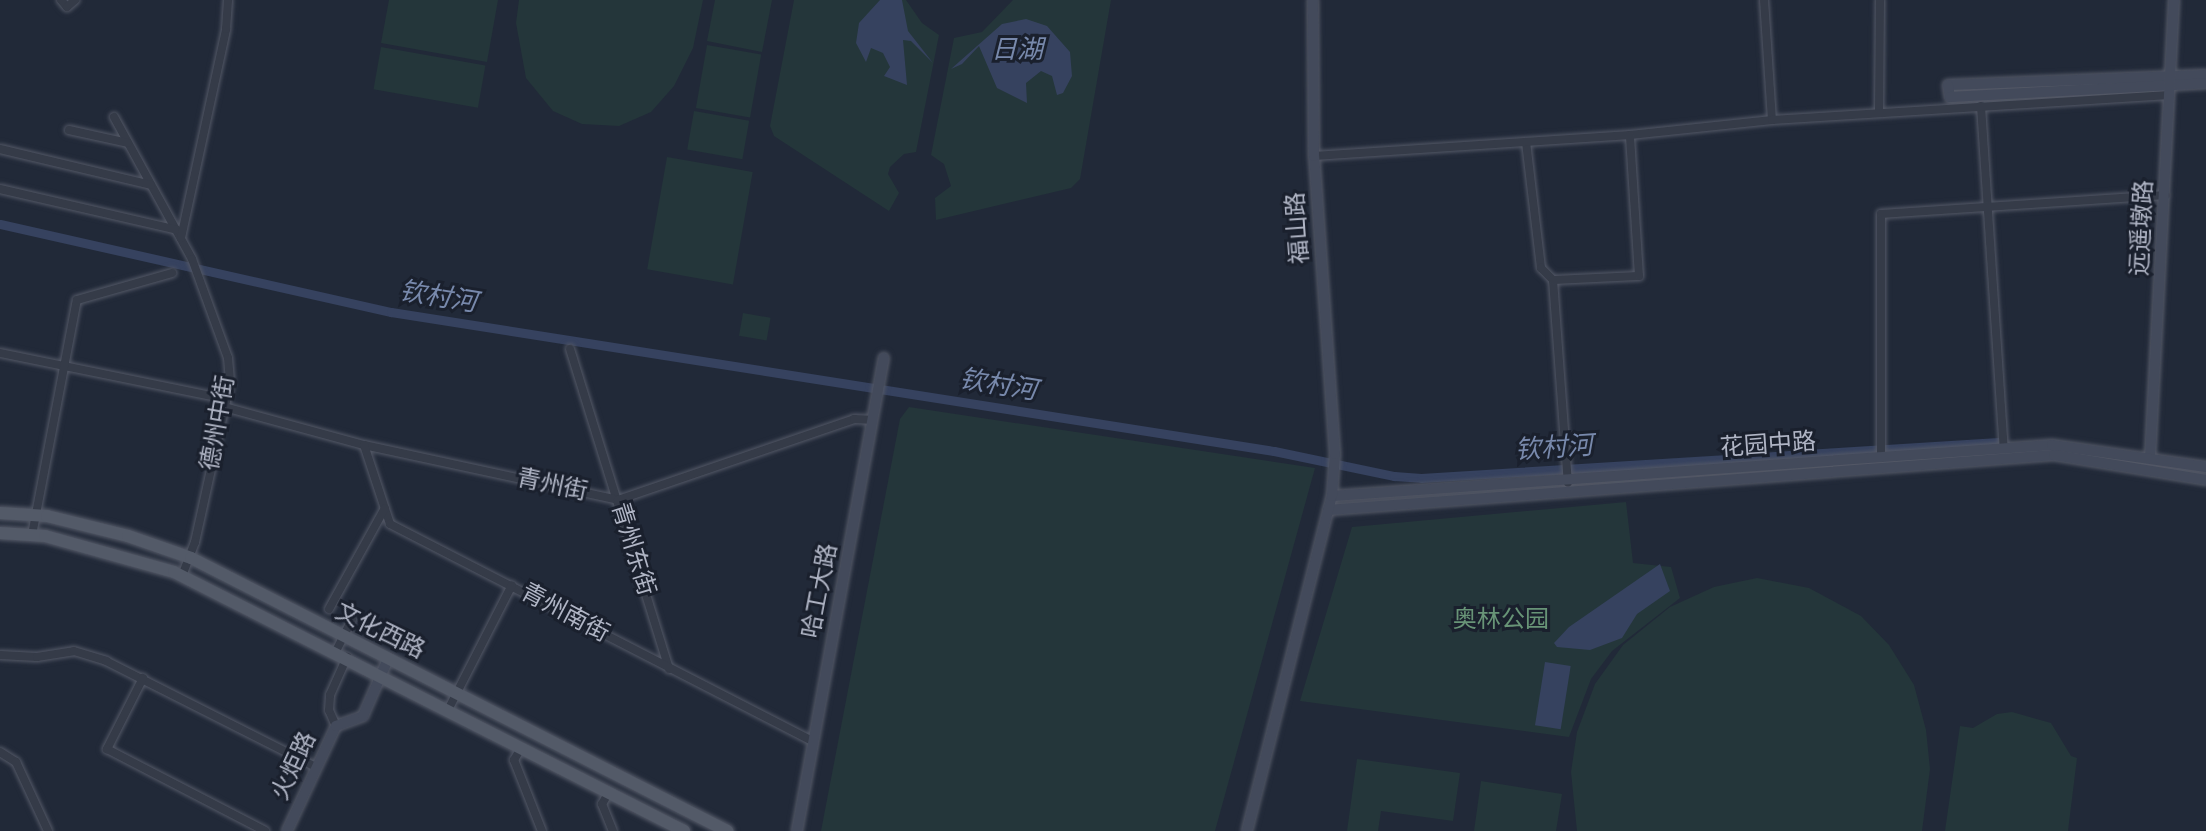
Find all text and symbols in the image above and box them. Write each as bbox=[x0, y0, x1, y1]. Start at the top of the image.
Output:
water label: 日湖 bbox=[991, 35, 1043, 67]
street label: 远遥墩路 bbox=[2125, 179, 2159, 277]
street label: 福山路 bbox=[1281, 191, 1315, 265]
water label: 钦村河 bbox=[397, 276, 479, 320]
water label: 钦村河 bbox=[957, 364, 1039, 408]
street label: 德州中街 bbox=[195, 373, 241, 473]
street label: 花园中路 bbox=[1719, 427, 1817, 463]
water label: 钦村河 bbox=[1514, 431, 1594, 467]
street label: 青州街 bbox=[514, 463, 590, 507]
street label: 青州东街 bbox=[605, 499, 661, 599]
street label: 哈工大路 bbox=[797, 541, 843, 641]
street label: 青州南街 bbox=[516, 578, 614, 648]
street label: 文化西路 bbox=[331, 597, 429, 665]
park label: 奥林公园 bbox=[1453, 606, 1549, 634]
street label: 火炬路 bbox=[266, 727, 322, 805]

